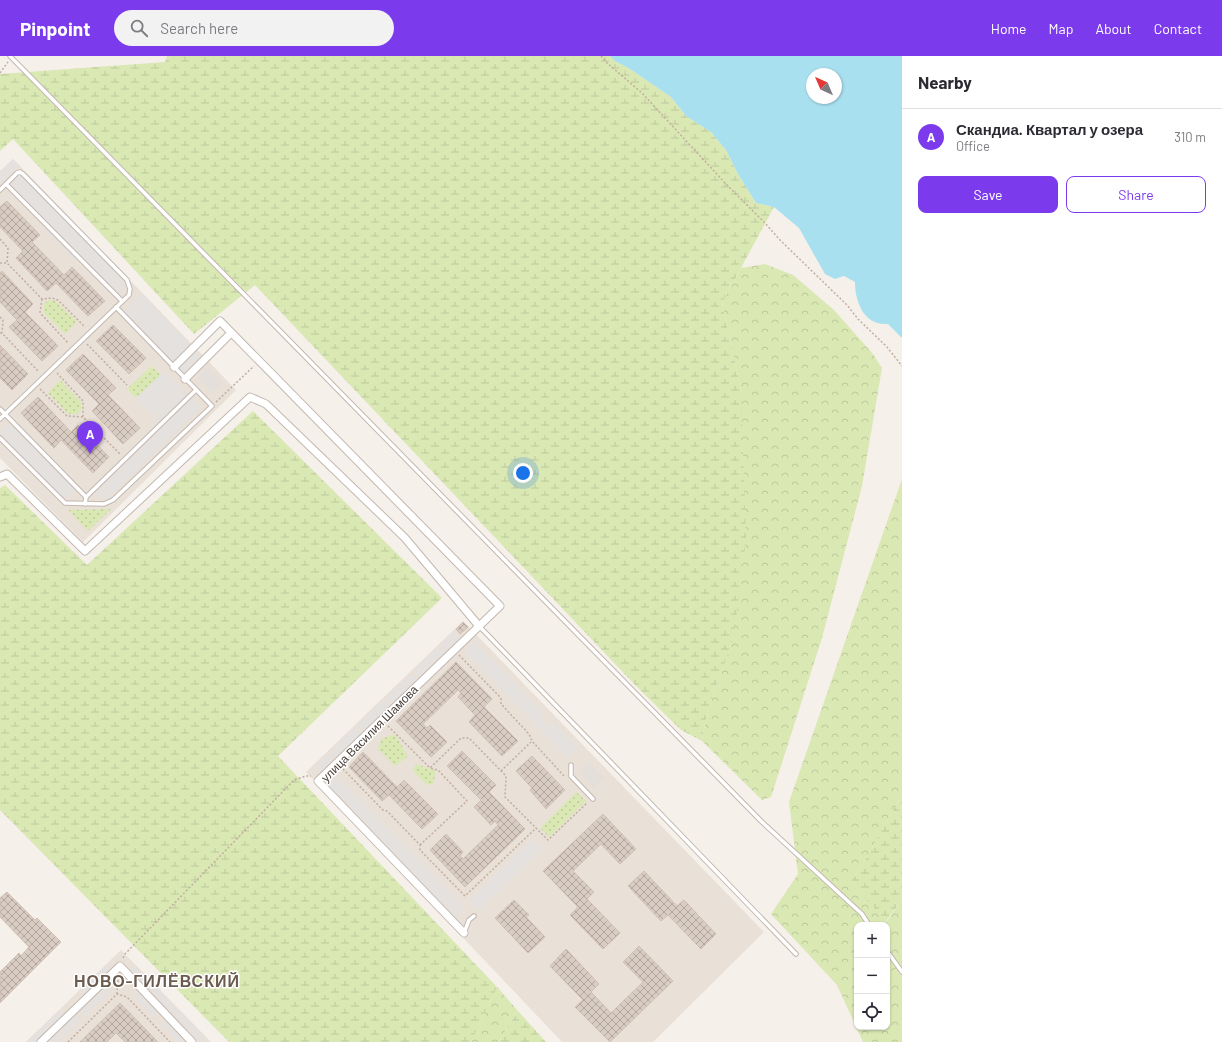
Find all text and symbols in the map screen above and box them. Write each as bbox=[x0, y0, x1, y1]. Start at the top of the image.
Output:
search box bbox=[114, 10, 394, 46]
text: Pinpoint bbox=[20, 17, 90, 40]
icon: search bbox=[128, 17, 150, 39]
text: Search here bbox=[160, 19, 238, 37]
text: Home bbox=[991, 20, 1027, 37]
text: Map bbox=[1049, 20, 1073, 37]
text: About bbox=[1095, 20, 1132, 37]
text: Contact bbox=[1154, 20, 1202, 37]
north arrow bbox=[806, 68, 842, 104]
text: Nearby bbox=[918, 72, 972, 92]
text: Скандиа. Квартал у озера bbox=[956, 120, 1143, 138]
text: A bbox=[927, 129, 935, 145]
text: 310 m bbox=[1174, 129, 1206, 145]
text: Office bbox=[956, 138, 990, 154]
button: Save bbox=[918, 176, 1058, 213]
button: Share bbox=[1066, 176, 1206, 213]
pin: A bbox=[77, 421, 103, 454]
your location bbox=[513, 463, 533, 483]
street label: улица Василия Шамова bbox=[318, 682, 421, 785]
map controls bbox=[854, 922, 890, 1030]
button: + bbox=[854, 922, 890, 958]
button: − bbox=[854, 958, 890, 994]
district label: НОВО-ГИЛЁВСКИЙ bbox=[74, 971, 240, 990]
button: locate bbox=[854, 994, 890, 1030]

